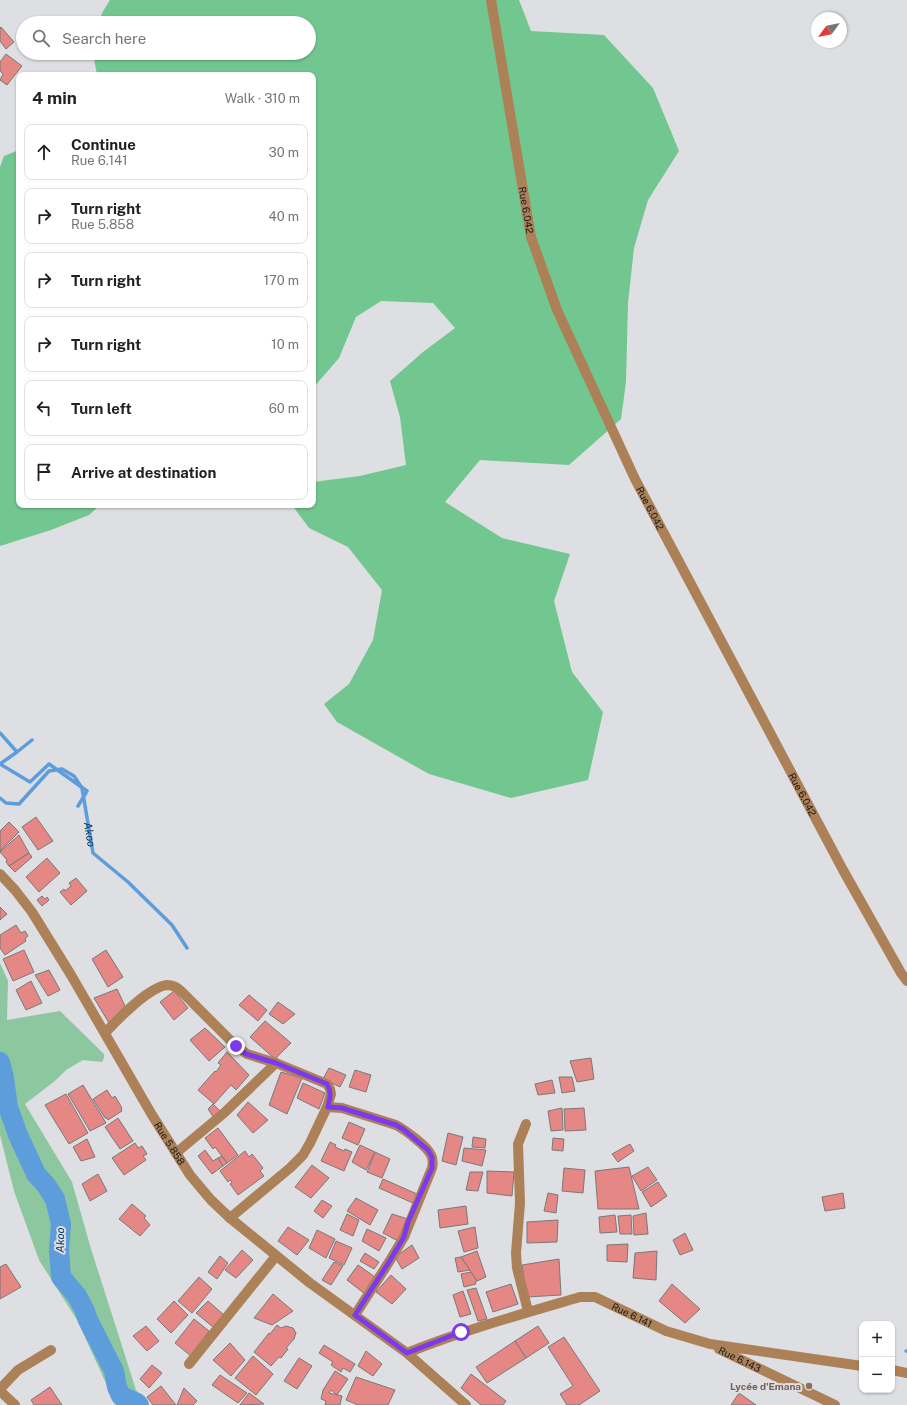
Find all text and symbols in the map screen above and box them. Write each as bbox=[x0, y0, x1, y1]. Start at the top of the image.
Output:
north arrow bbox=[811, 12, 847, 48]
search box bbox=[16, 16, 316, 60]
icon: search bbox=[30, 27, 52, 49]
text: Search here bbox=[62, 30, 146, 47]
text: 4 min bbox=[32, 88, 77, 108]
text: Walk · 310 m bbox=[225, 91, 300, 106]
text: Continue bbox=[71, 136, 136, 153]
icon: ahead bbox=[33, 141, 55, 163]
text: 30 m bbox=[269, 145, 299, 160]
text: Rue 6.141 bbox=[71, 153, 127, 168]
street label: Rue 6.042 bbox=[517, 186, 536, 234]
text: Turn right bbox=[71, 200, 141, 217]
icon: right bbox=[33, 205, 55, 227]
text: 40 m bbox=[268, 209, 299, 224]
text: Rue 5.858 bbox=[71, 217, 134, 232]
icon: right bbox=[33, 269, 55, 291]
text: Turn right bbox=[71, 272, 141, 289]
text: 170 m bbox=[264, 273, 299, 288]
icon: right bbox=[33, 333, 55, 355]
text: Turn right bbox=[71, 336, 141, 353]
text: 10 m bbox=[271, 337, 299, 352]
icon: left bbox=[33, 397, 55, 419]
text: Turn left bbox=[71, 400, 132, 417]
text: 60 m bbox=[269, 401, 299, 416]
icon: arrive bbox=[33, 461, 55, 483]
text: Arrive at destination bbox=[71, 464, 216, 481]
street label: Rue 6.042 bbox=[634, 484, 667, 532]
street label: Rue 6.042 bbox=[786, 770, 819, 818]
water label: Akoo bbox=[82, 821, 98, 848]
route end bbox=[227, 1037, 245, 1055]
street label: Rue 5.858 bbox=[152, 1120, 188, 1167]
water label: Akoo bbox=[54, 1227, 66, 1253]
street label: Rue 6.141 bbox=[610, 1300, 654, 1330]
map controls bbox=[859, 1321, 895, 1393]
button: + bbox=[859, 1321, 895, 1357]
route start bbox=[452, 1323, 470, 1341]
street label: Rue 6.143 bbox=[717, 1344, 763, 1374]
button: − bbox=[859, 1357, 895, 1393]
place label: Lycée d'Emana bbox=[730, 1380, 801, 1392]
marker: Lycée d'Emana bbox=[804, 1381, 814, 1391]

